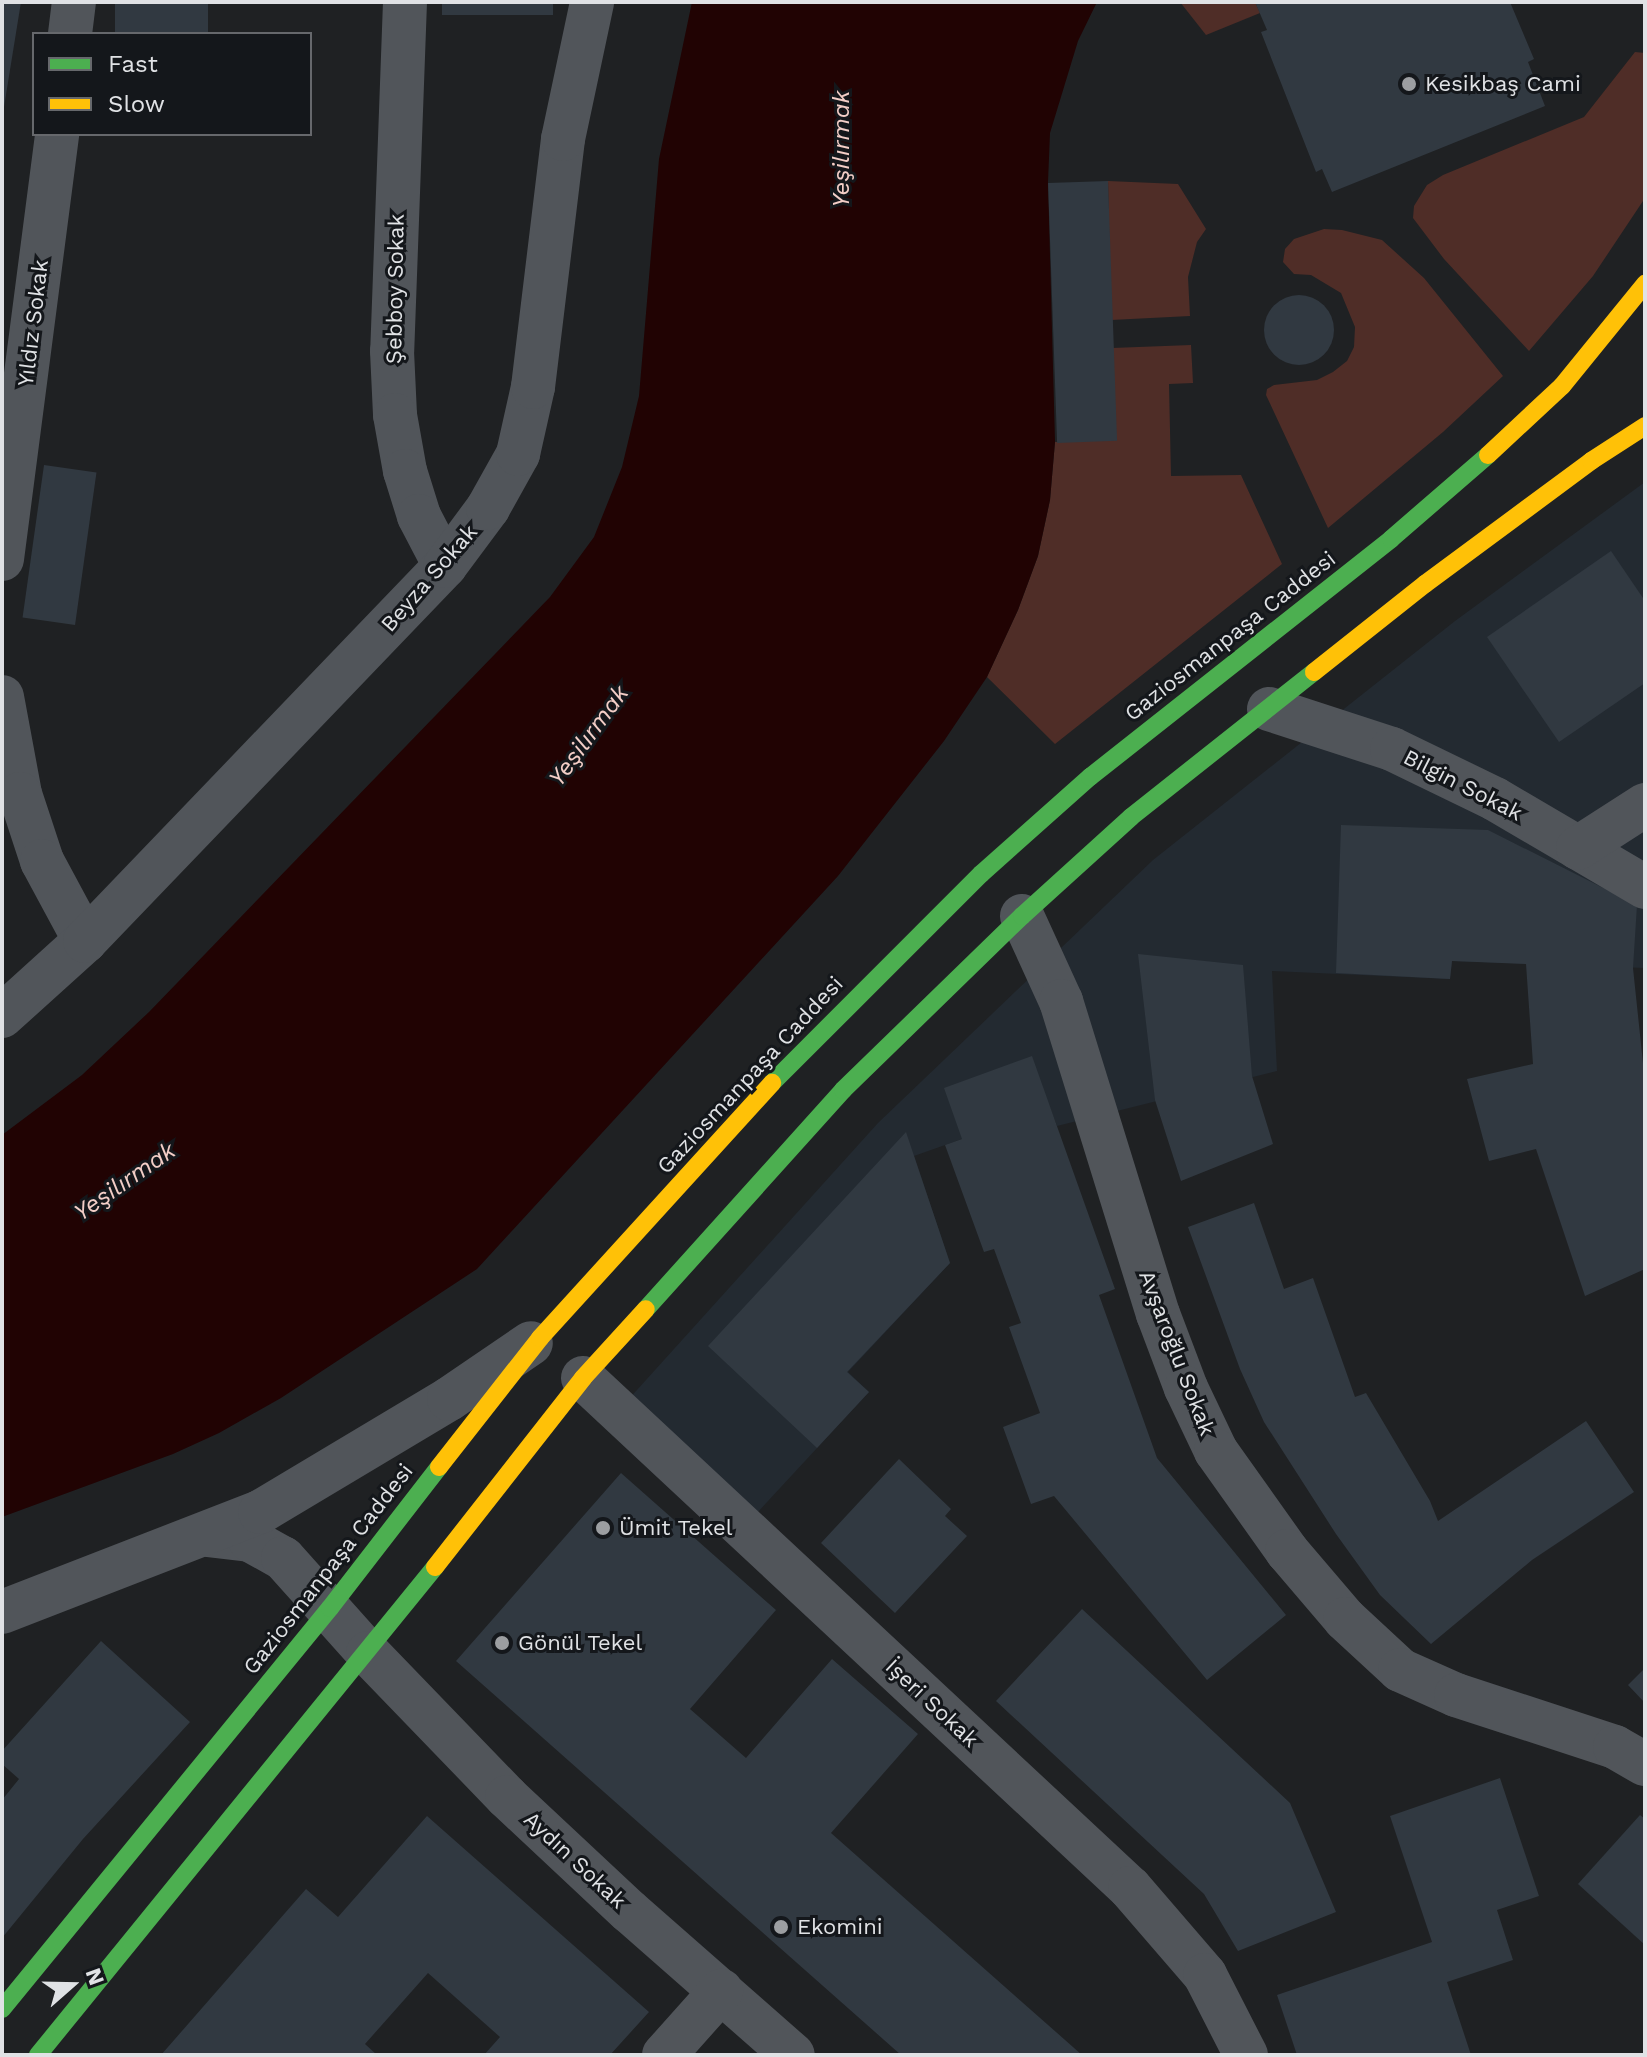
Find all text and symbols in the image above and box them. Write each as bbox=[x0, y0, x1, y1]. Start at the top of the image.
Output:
legend bbox=[32, 32, 312, 136]
text: Fast bbox=[108, 50, 158, 78]
place label: Kesikbaş Cami bbox=[1425, 71, 1581, 97]
marker: Kesikbaş Cami bbox=[1400, 75, 1418, 93]
text: Slow bbox=[108, 90, 165, 118]
water label: Yeşilırmak bbox=[828, 90, 856, 208]
street label: Şebboy Sokak bbox=[380, 213, 410, 365]
street label: Yıldız Sokak bbox=[12, 258, 54, 388]
street label: Beyza Sokak bbox=[375, 519, 483, 637]
street label: Gaziosmanpaşa Caddesi bbox=[1119, 545, 1341, 727]
water label: Yeşilırmak bbox=[543, 680, 635, 792]
street label: Bilgin Sokak bbox=[1399, 744, 1527, 826]
street label: Gaziosmanpaşa Caddesi bbox=[651, 971, 849, 1179]
water label: Yeşilırmak bbox=[69, 1137, 181, 1227]
street label: Avşaroğlu Sokak bbox=[1133, 1267, 1221, 1439]
street label: Gaziosmanpaşa Caddesi bbox=[237, 1458, 419, 1680]
place label: Ümit Tekel bbox=[619, 1515, 733, 1541]
marker: Ümit Tekel bbox=[594, 1519, 612, 1537]
place label: Gönül Tekel bbox=[518, 1630, 644, 1656]
marker: Gönül Tekel bbox=[493, 1634, 511, 1652]
street label: İşeri Sokak bbox=[880, 1653, 984, 1753]
street label: Aydın Sokak bbox=[518, 1806, 632, 1914]
place label: Ekomini bbox=[797, 1914, 883, 1940]
marker: Ekomini bbox=[772, 1918, 790, 1936]
north arrow bbox=[32, 1945, 112, 2025]
text: N bbox=[80, 1965, 110, 1989]

